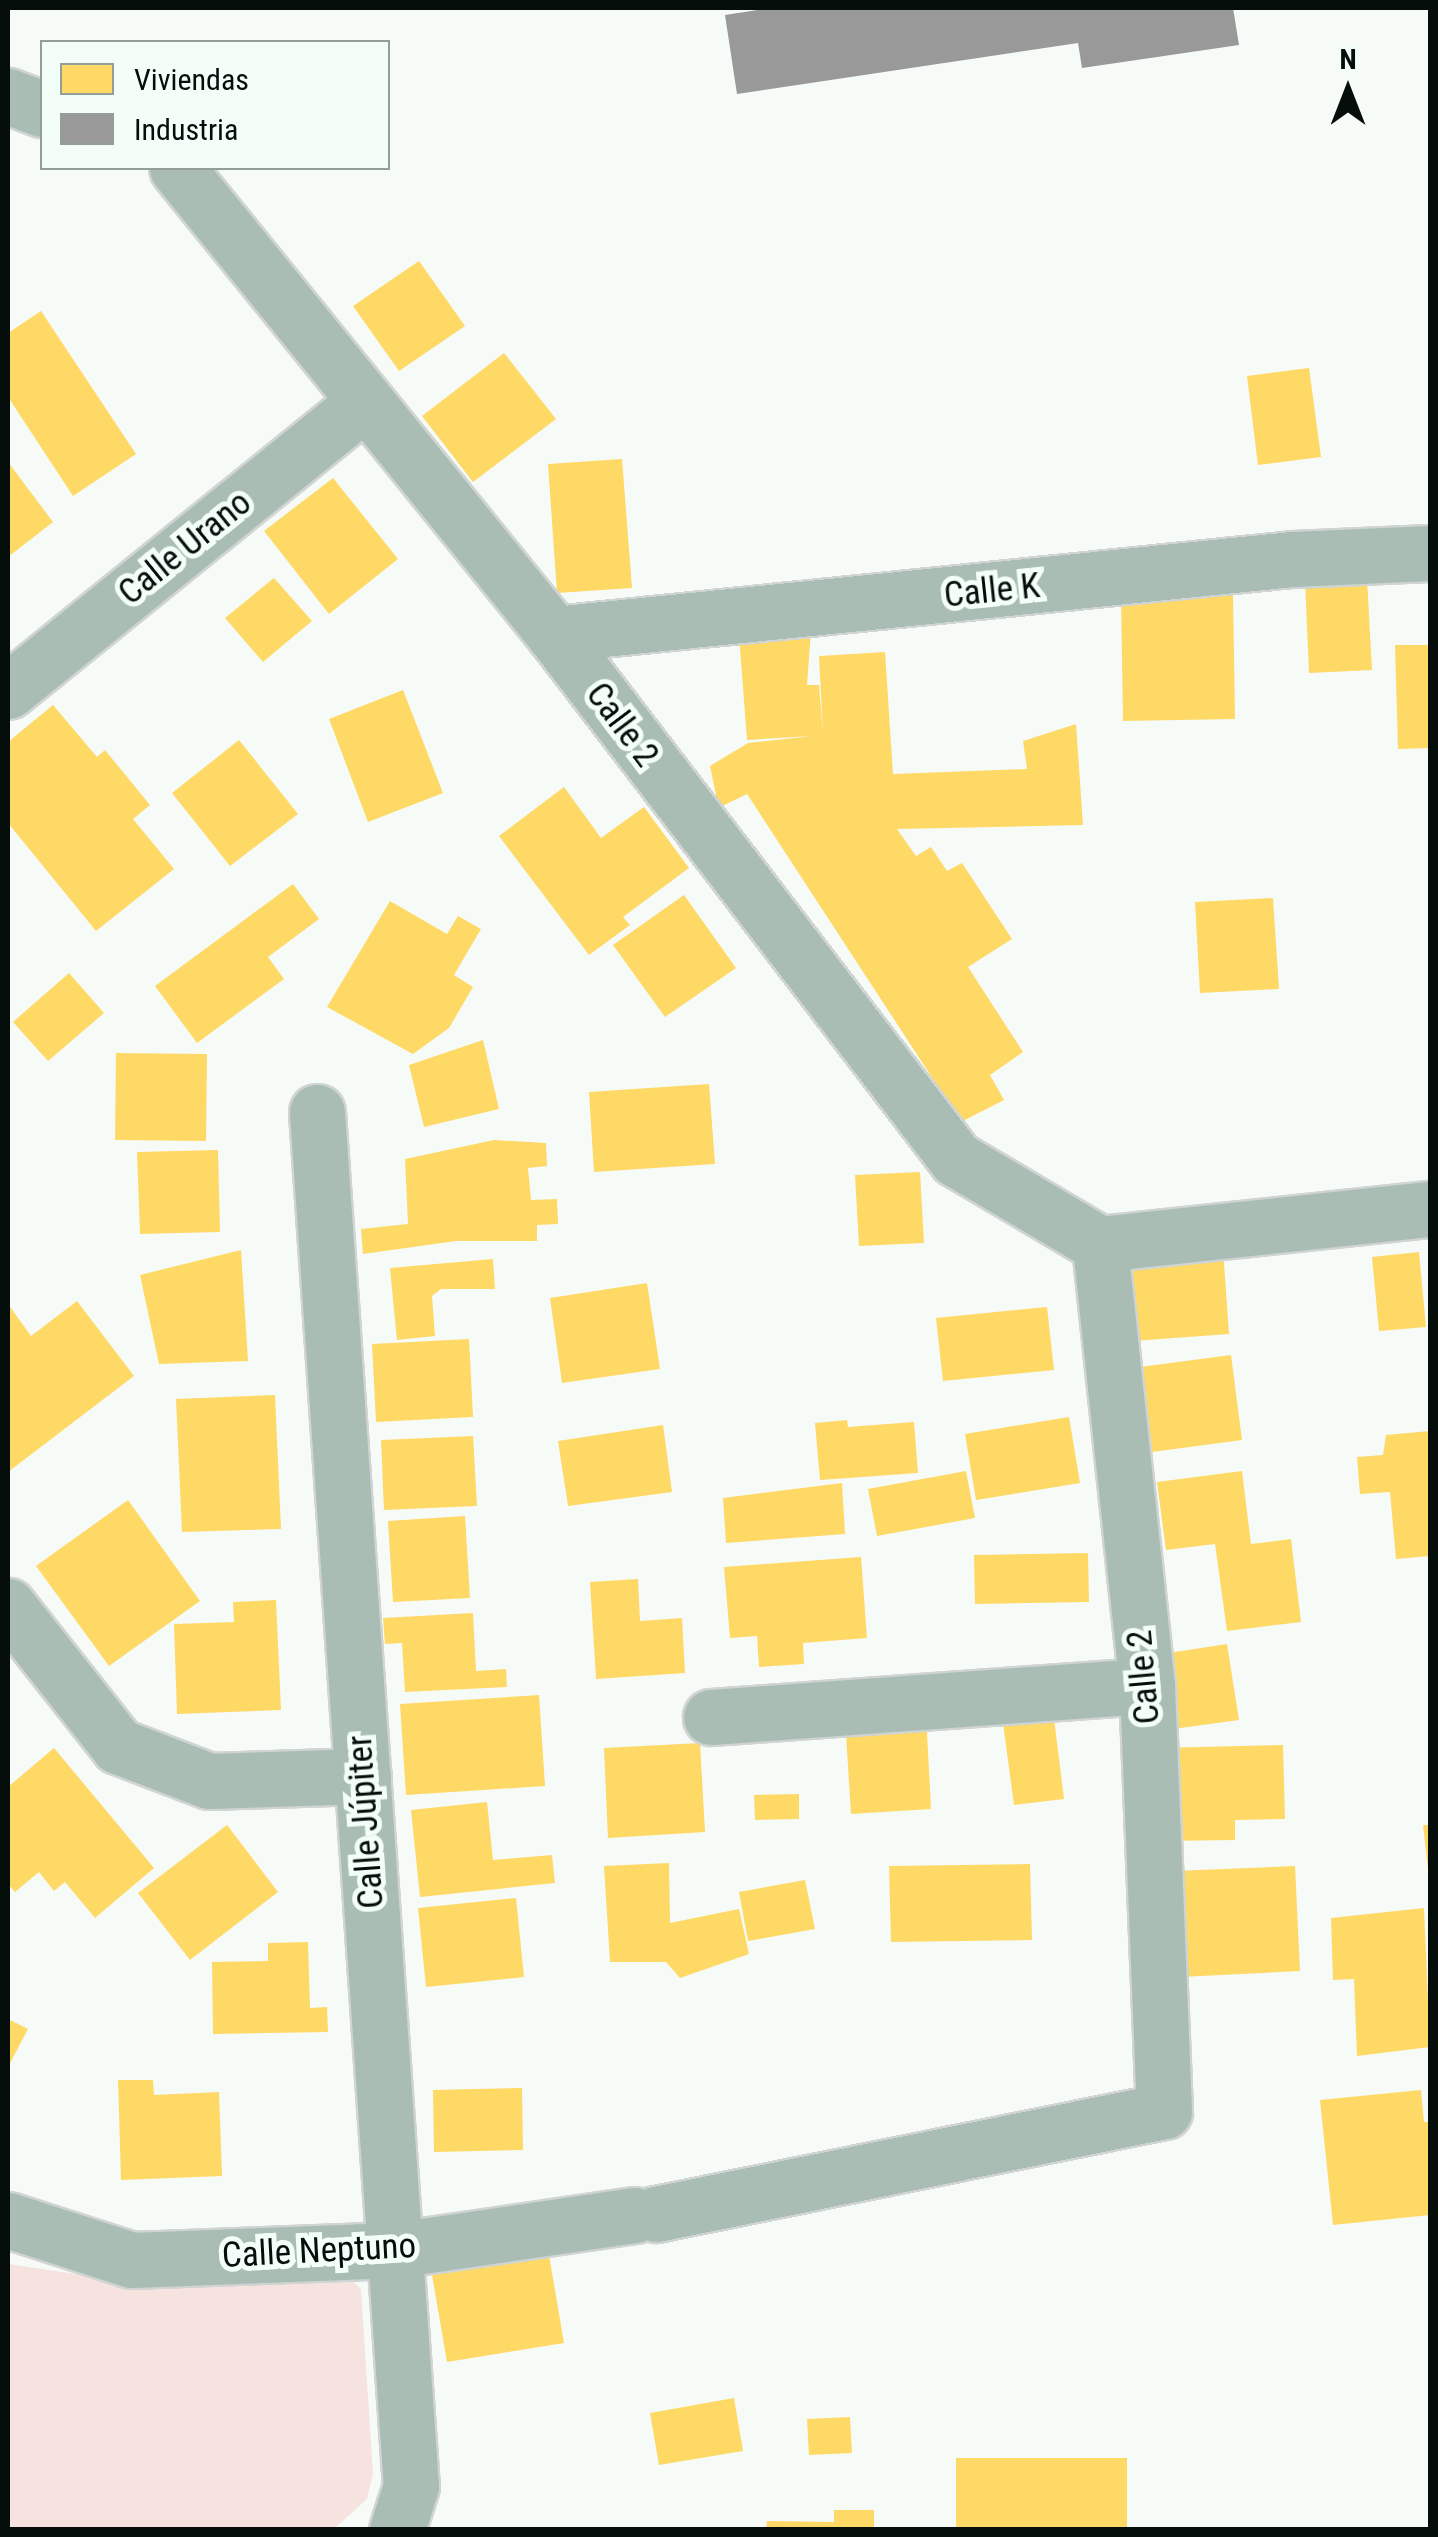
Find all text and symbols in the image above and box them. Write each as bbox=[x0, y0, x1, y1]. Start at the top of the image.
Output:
legend bbox=[40, 40, 390, 170]
north arrow bbox=[1298, 40, 1398, 140]
text: N bbox=[1339, 43, 1357, 76]
text: Viviendas bbox=[134, 62, 249, 97]
text: Industria bbox=[134, 112, 238, 147]
street label: Calle Urano bbox=[110, 482, 260, 614]
street label: Calle K bbox=[942, 565, 1042, 617]
street label: Calle 2 bbox=[577, 675, 667, 775]
street label: Calle 2 bbox=[1119, 1628, 1169, 1726]
street label: Calle Júpiter bbox=[339, 1734, 393, 1910]
street label: Calle Neptuno bbox=[221, 2225, 417, 2277]

